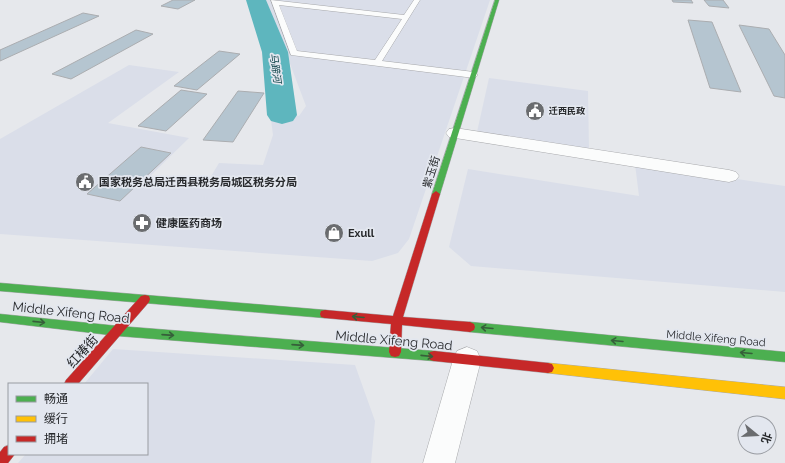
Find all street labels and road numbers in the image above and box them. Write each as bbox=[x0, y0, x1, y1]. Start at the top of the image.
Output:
street label: 紫玉街 bbox=[420, 154, 443, 190]
street label: Middle Xifeng Road bbox=[12, 299, 130, 326]
street label: Middle Xifeng Road bbox=[335, 328, 453, 353]
street label: Middle Xifeng Road bbox=[666, 328, 766, 349]
street label: 红椿街 bbox=[64, 332, 101, 371]

